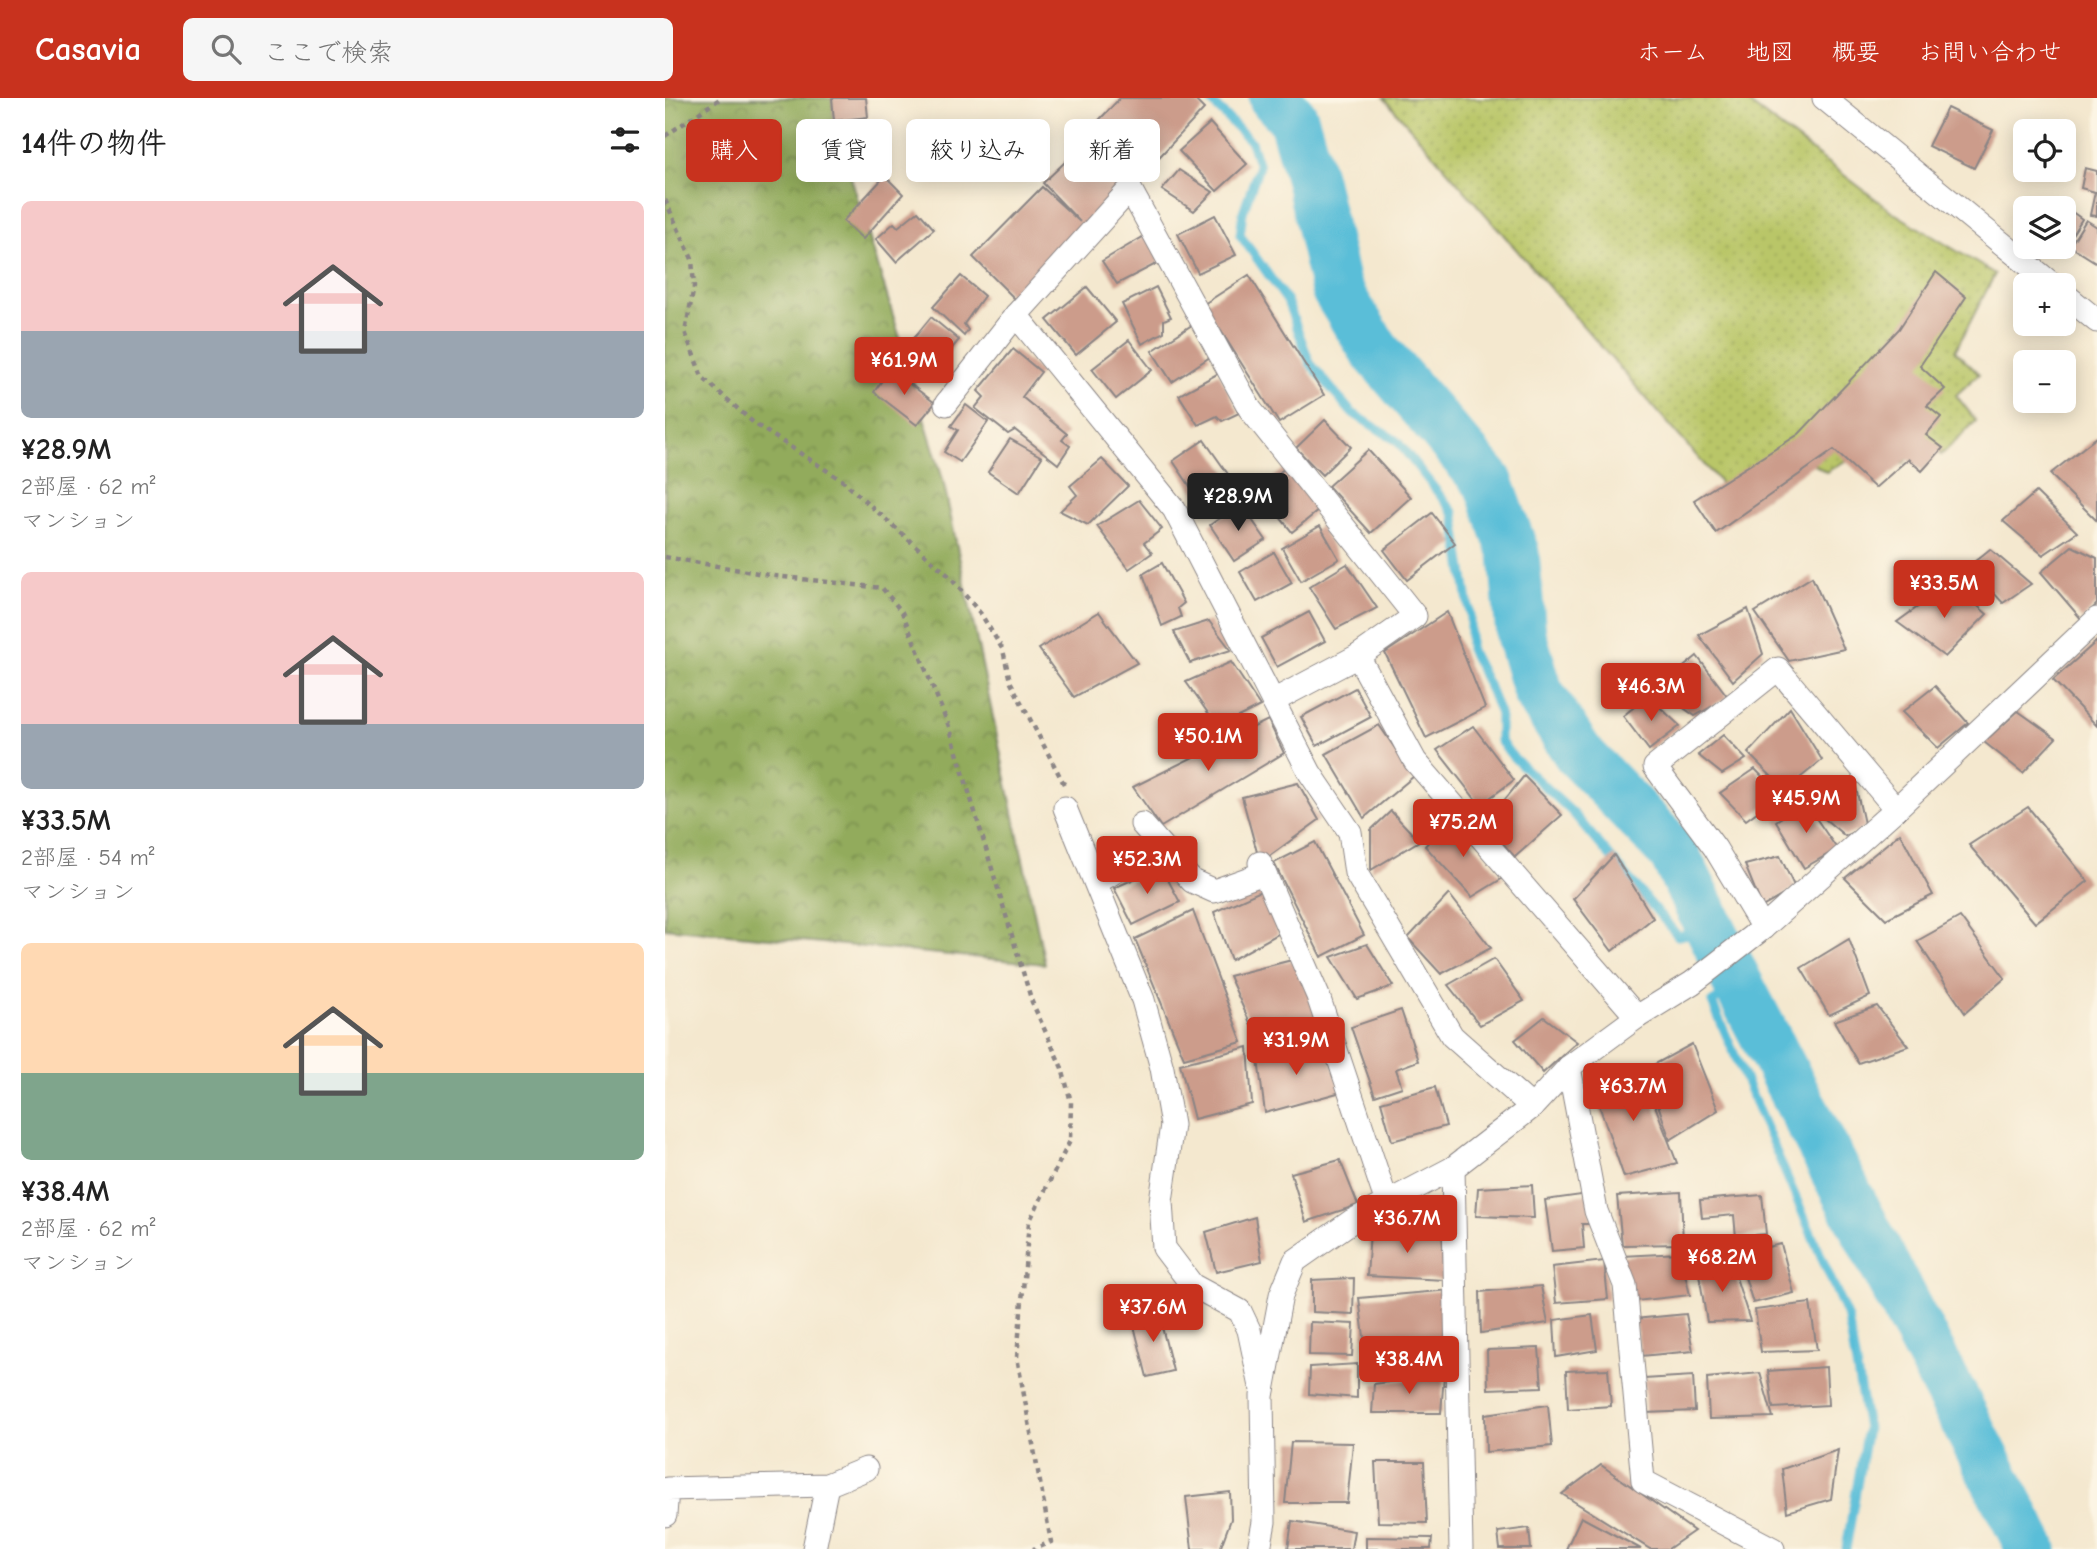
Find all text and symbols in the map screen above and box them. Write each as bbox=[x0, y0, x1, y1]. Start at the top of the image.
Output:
search box bbox=[183, 18, 673, 81]
text: Casavia bbox=[35, 30, 141, 68]
icon: search bbox=[207, 30, 245, 68]
text: ここで検索 bbox=[263, 38, 393, 68]
text: ホーム bbox=[1637, 38, 1708, 66]
text: 地図 bbox=[1746, 38, 1794, 66]
text: 概要 bbox=[1832, 38, 1880, 66]
text: お問い合わせ bbox=[1918, 38, 2062, 66]
chip: 購入 bbox=[686, 119, 782, 182]
chip: 賃貸 bbox=[796, 119, 892, 182]
chip: 絞り込み bbox=[906, 119, 1050, 182]
chip: 新着 bbox=[1064, 119, 1160, 182]
map controls bbox=[2013, 119, 2076, 413]
button: locate bbox=[2013, 119, 2076, 182]
icon: filters bbox=[606, 121, 644, 159]
text: 14件の物件 bbox=[21, 126, 167, 161]
button: layers bbox=[2013, 196, 2076, 259]
icon: home bbox=[270, 246, 396, 372]
button: + bbox=[2013, 273, 2076, 336]
pin: ¥61.9M bbox=[847, 338, 961, 397]
text: ¥61.9M bbox=[870, 346, 938, 373]
button: − bbox=[2013, 350, 2076, 413]
text: ¥28.9M bbox=[21, 432, 111, 467]
text: 2部屋 · 62 m² bbox=[21, 473, 155, 500]
pin: ¥28.9M bbox=[1181, 474, 1295, 533]
text: ¥28.9M bbox=[1203, 482, 1273, 509]
text: マンション bbox=[21, 507, 135, 534]
pin: ¥33.5M bbox=[1887, 560, 2001, 620]
text: ¥33.5M bbox=[1910, 569, 1978, 596]
icon: home bbox=[270, 617, 396, 743]
pin: ¥46.3M bbox=[1594, 664, 1708, 723]
text: ¥46.3M bbox=[1617, 672, 1685, 699]
pin: ¥50.1M bbox=[1151, 714, 1265, 773]
text: ¥50.1M bbox=[1174, 722, 1242, 749]
pin: ¥45.9M bbox=[1749, 776, 1863, 835]
text: ¥45.9M bbox=[1771, 784, 1841, 811]
pin: ¥75.2M bbox=[1406, 800, 1520, 859]
text: ¥33.5M bbox=[21, 803, 111, 838]
text: ¥75.2M bbox=[1429, 808, 1497, 835]
pin: ¥52.3M bbox=[1090, 836, 1204, 896]
text: 2部屋 · 54 m² bbox=[21, 844, 154, 871]
text: ¥52.3M bbox=[1112, 845, 1182, 872]
text: マンション bbox=[21, 878, 135, 905]
icon: home bbox=[270, 988, 396, 1114]
pin: ¥31.9M bbox=[1239, 1018, 1353, 1077]
text: ¥31.9M bbox=[1263, 1026, 1329, 1053]
pin: ¥63.7M bbox=[1576, 1063, 1690, 1123]
text: ¥63.7M bbox=[1599, 1072, 1667, 1099]
text: ¥38.4M bbox=[21, 1174, 110, 1209]
pin: ¥36.7M bbox=[1350, 1196, 1464, 1255]
text: ¥36.7M bbox=[1373, 1204, 1441, 1231]
text: 2部屋 · 62 m² bbox=[21, 1215, 155, 1242]
pin: ¥68.2M bbox=[1665, 1234, 1779, 1294]
text: ¥68.2M bbox=[1687, 1243, 1757, 1270]
text: マンション bbox=[21, 1249, 135, 1276]
pin: ¥37.6M bbox=[1096, 1284, 1210, 1344]
text: ¥37.6M bbox=[1119, 1293, 1187, 1320]
pin: ¥38.4M bbox=[1352, 1336, 1466, 1396]
text: ¥38.4M bbox=[1375, 1345, 1443, 1372]

